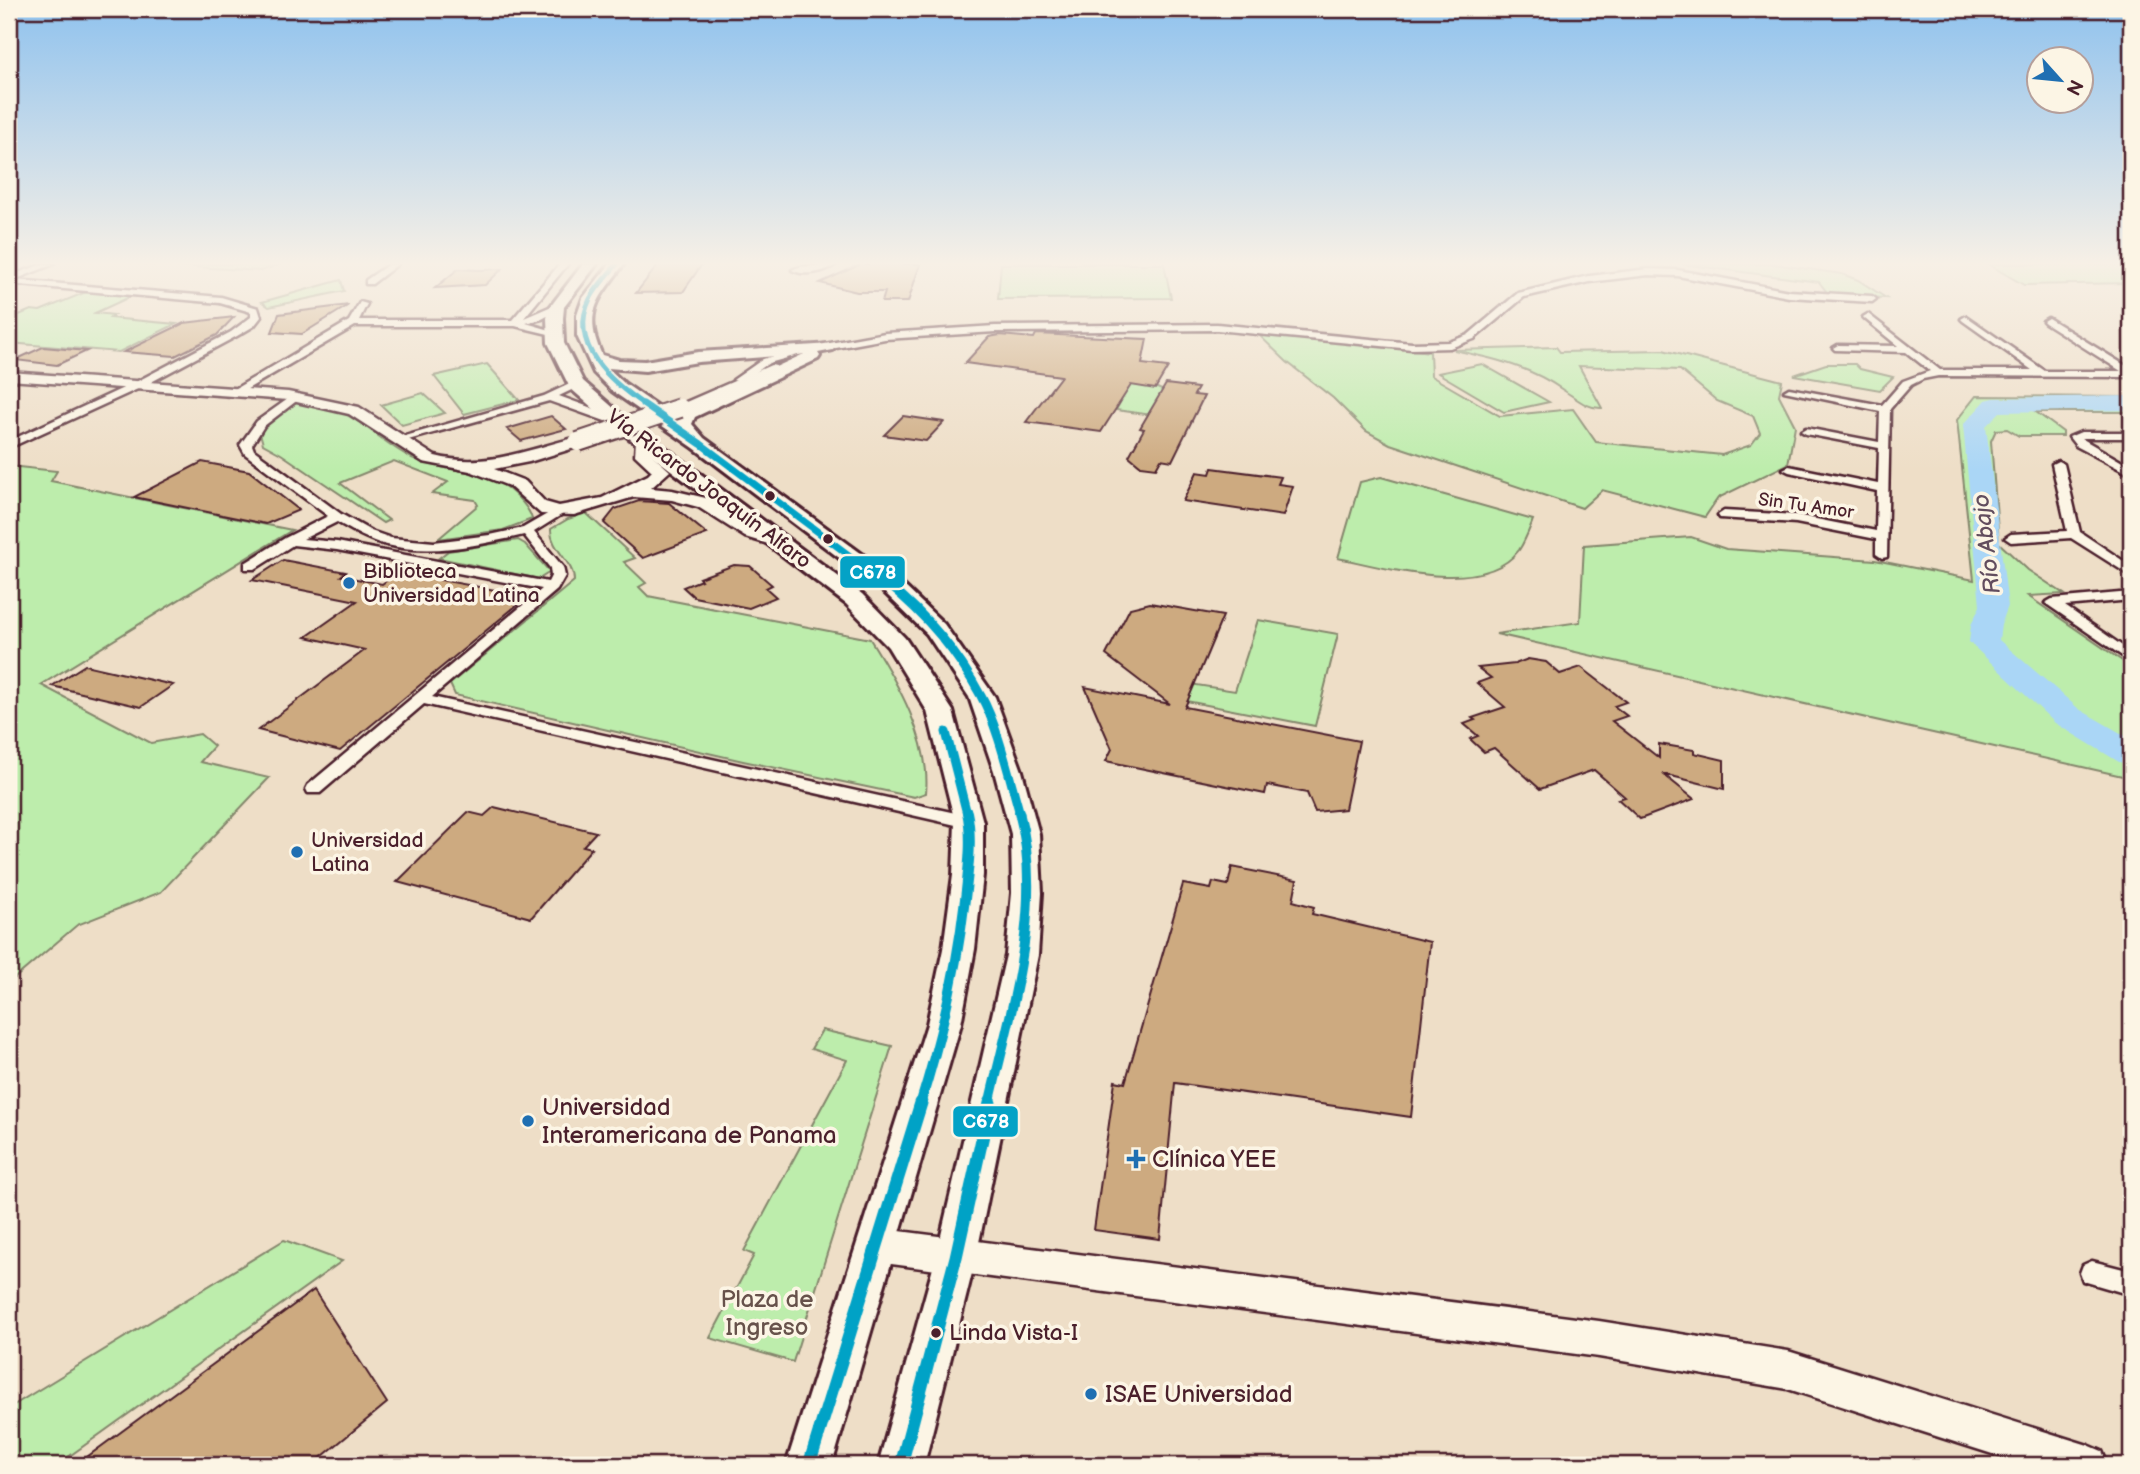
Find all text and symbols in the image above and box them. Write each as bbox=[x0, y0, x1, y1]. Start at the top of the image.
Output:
north arrow bbox=[2024, 46, 2094, 116]
text: N bbox=[2060, 75, 2087, 99]
street label: Vía Ricardo Joaquín Alfaro bbox=[602, 404, 816, 574]
unlabelled marker bbox=[763, 489, 777, 503]
street label: Sin Tu Amor bbox=[1757, 489, 1856, 523]
water label: Río Abajo bbox=[1967, 492, 2007, 596]
unlabelled marker bbox=[821, 532, 835, 546]
line badge: C678 bbox=[839, 555, 906, 589]
place label: Biblioteca Universidad Latina bbox=[363, 559, 540, 608]
text: C678 bbox=[850, 562, 896, 585]
marker: Biblioteca Universidad Latina bbox=[341, 575, 357, 591]
place label: Universidad Latina bbox=[311, 828, 424, 877]
marker: Universidad Latina bbox=[289, 844, 305, 860]
place label: Universidad Interamericana de Panama bbox=[542, 1093, 837, 1150]
line badge: C678 bbox=[952, 1105, 1019, 1138]
text: C678 bbox=[963, 1111, 1009, 1134]
marker: Universidad Interamericana de Panama bbox=[520, 1113, 536, 1129]
place label: Clínica YEE bbox=[1152, 1145, 1276, 1174]
marker: Clínica YEE bbox=[1126, 1149, 1146, 1169]
park label: Plaza de Ingreso bbox=[720, 1285, 814, 1342]
place label: Linda Vista-I bbox=[949, 1319, 1078, 1347]
marker: Linda Vista-I bbox=[929, 1326, 943, 1340]
place label: ISAE Universidad bbox=[1105, 1380, 1293, 1409]
marker: ISAE Universidad bbox=[1083, 1386, 1099, 1402]

